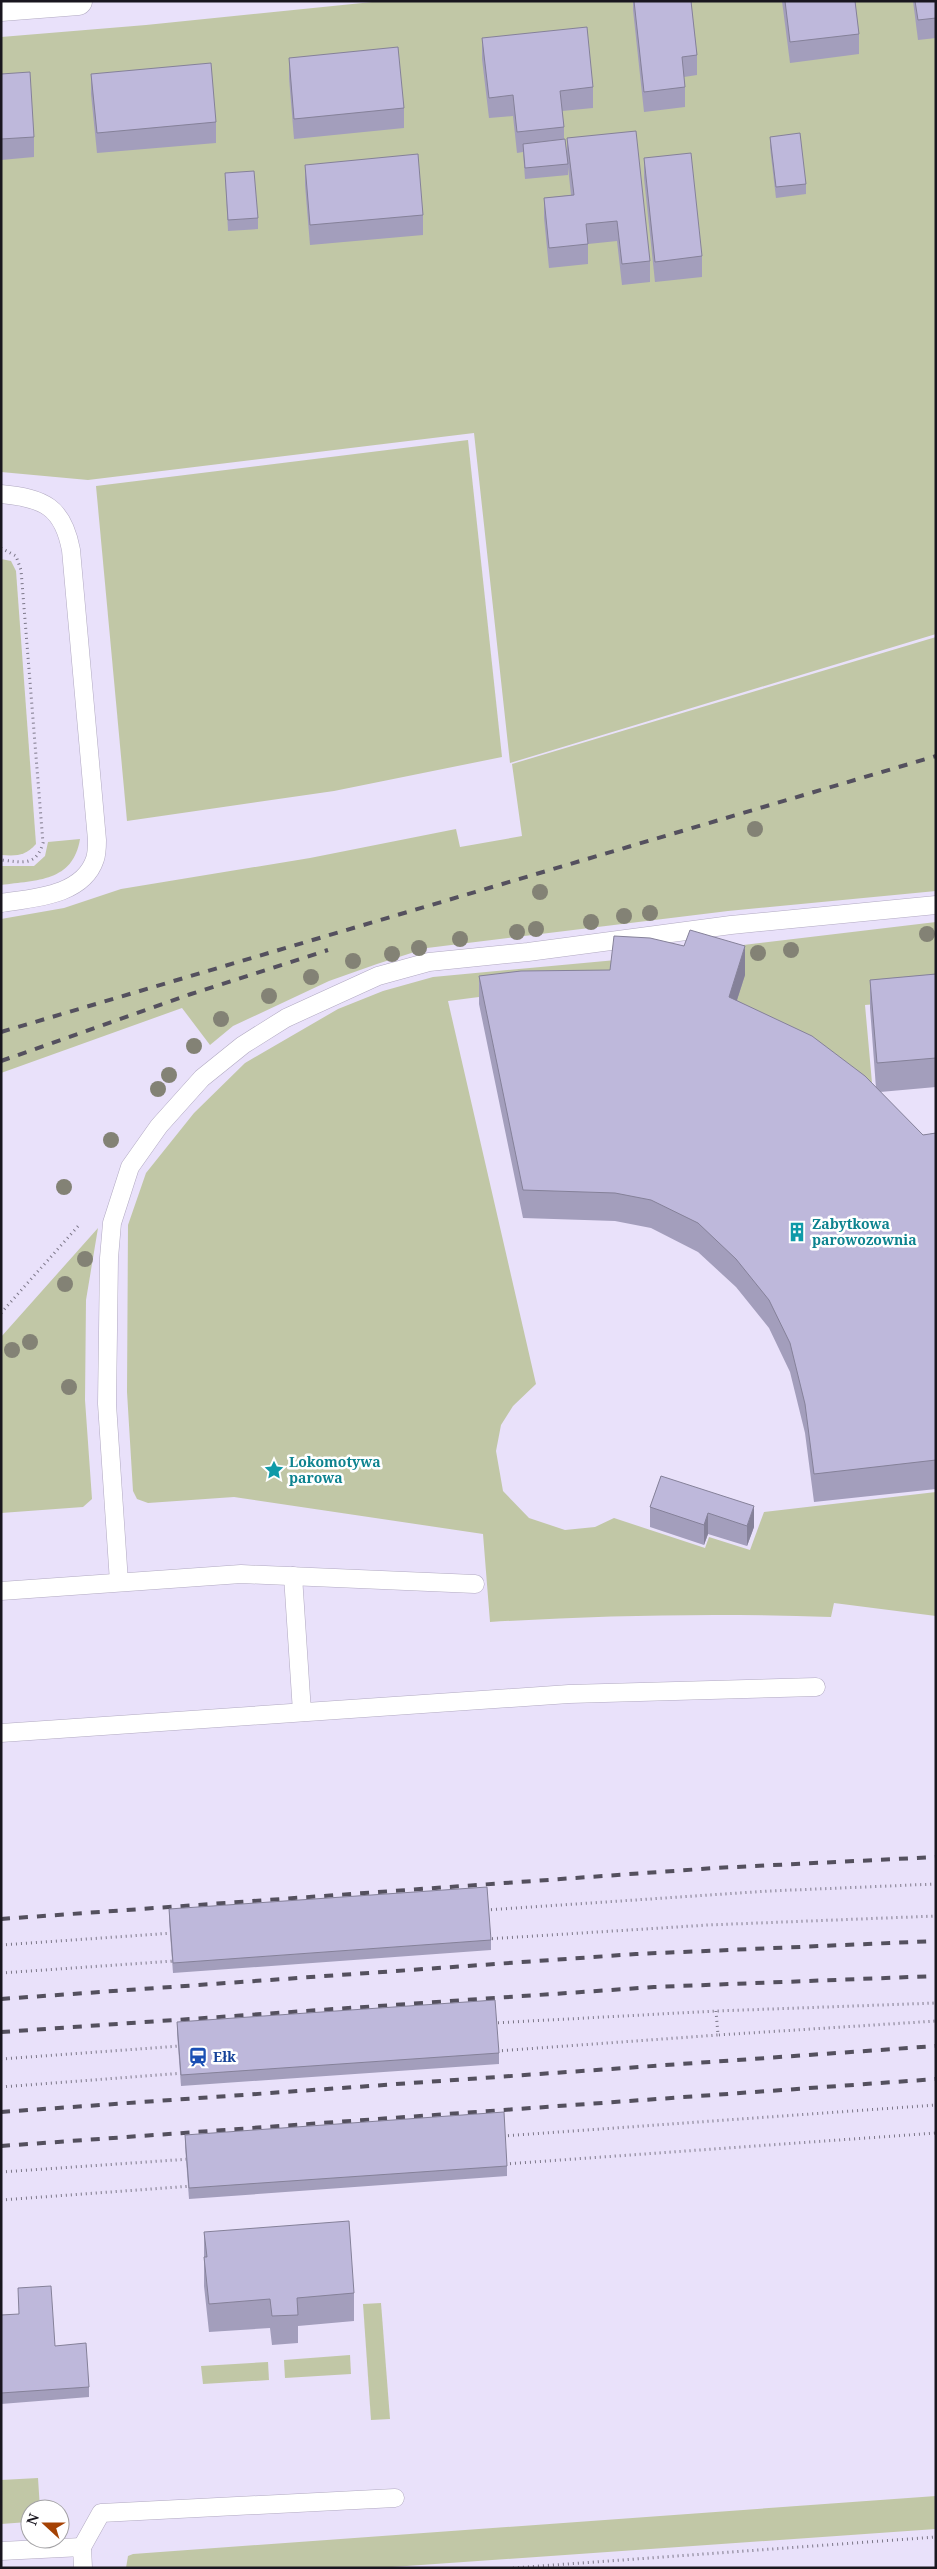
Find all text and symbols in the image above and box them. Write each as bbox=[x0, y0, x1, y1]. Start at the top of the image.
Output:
place label: Zabytkowa parowozownia bbox=[812, 1214, 917, 1249]
building icon: Zabytkowa parowozownia bbox=[786, 1221, 808, 1243]
place label: Lokomotywa parowa bbox=[289, 1452, 381, 1487]
place icon: Lokomotywa parowa bbox=[263, 1459, 285, 1481]
station icon: Ełk bbox=[187, 2046, 209, 2068]
place label: Ełk bbox=[213, 2047, 236, 2066]
north arrow bbox=[20, 2499, 70, 2549]
text: N bbox=[22, 2511, 43, 2528]

